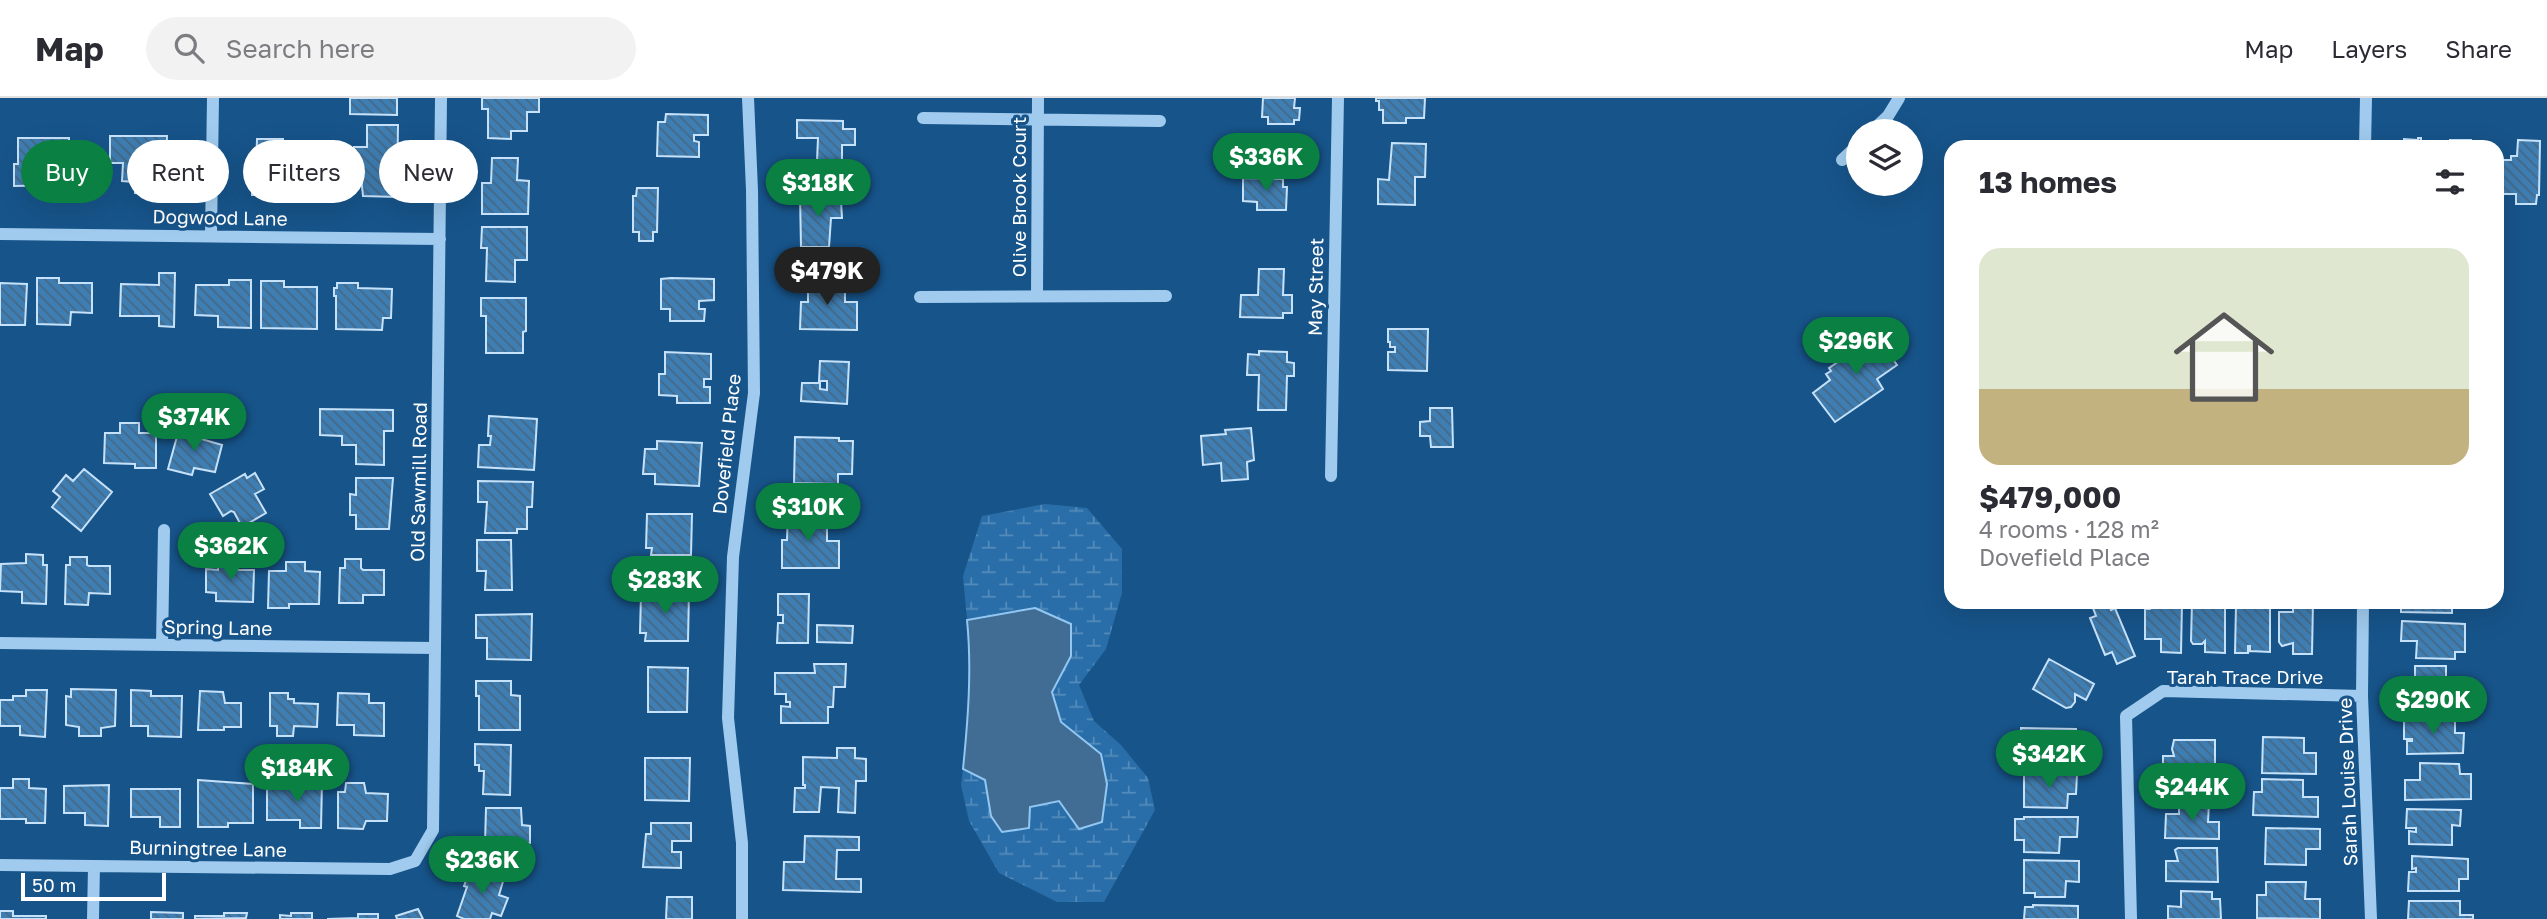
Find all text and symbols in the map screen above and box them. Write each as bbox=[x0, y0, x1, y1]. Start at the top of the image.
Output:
search box bbox=[146, 17, 636, 80]
text: Map bbox=[35, 29, 104, 68]
icon: search bbox=[170, 29, 208, 67]
text: Search here bbox=[226, 33, 375, 64]
text: Map bbox=[2244, 34, 2293, 63]
text: Layers bbox=[2331, 34, 2407, 63]
text: Share bbox=[2445, 34, 2512, 63]
street label: Olive Brook Court bbox=[1007, 117, 1030, 277]
map controls bbox=[1846, 119, 1923, 196]
button: layers bbox=[1846, 119, 1923, 196]
pin: $336K bbox=[1217, 134, 1315, 193]
chip: Buy bbox=[21, 140, 113, 203]
chip: Rent bbox=[127, 140, 229, 203]
chip: Filters bbox=[243, 140, 365, 203]
chip: New bbox=[379, 140, 478, 203]
text: $336K bbox=[1229, 142, 1303, 170]
pin: $318K bbox=[769, 159, 867, 219]
icon: filters bbox=[2431, 163, 2469, 201]
text: 13 homes bbox=[1979, 164, 2117, 200]
text: $318K bbox=[782, 168, 854, 196]
street label: Dogwood Lane bbox=[152, 204, 288, 230]
street label: May Street bbox=[1303, 238, 1327, 336]
pin: $479K bbox=[778, 248, 876, 307]
text: $479K bbox=[790, 256, 864, 284]
icon: home bbox=[2161, 294, 2287, 420]
pin: $296K bbox=[1807, 317, 1905, 377]
text: $296K bbox=[1818, 326, 1894, 354]
street label: Dovefield Place bbox=[707, 372, 745, 516]
pin: $374K bbox=[145, 394, 243, 453]
text: $374K bbox=[157, 402, 231, 430]
street label: Old Sawmill Road bbox=[405, 402, 431, 562]
text: $479,000 bbox=[1979, 479, 2121, 515]
pin: $310K bbox=[759, 484, 857, 543]
text: $310K bbox=[772, 492, 844, 520]
text: 4 rooms · 128 m² bbox=[1979, 515, 2159, 543]
pin: $362K bbox=[182, 522, 280, 582]
text: $362K bbox=[194, 531, 268, 559]
text: Dovefield Place bbox=[1979, 543, 2150, 571]
pin: $283K bbox=[616, 556, 714, 616]
text: $283K bbox=[628, 565, 702, 593]
street label: Spring Lane bbox=[163, 615, 273, 639]
street label: Tarah Trace Drive bbox=[2167, 665, 2323, 688]
pin: $290K bbox=[2384, 676, 2482, 736]
text: $290K bbox=[2395, 685, 2471, 713]
street label: Sarah Louise Drive bbox=[2333, 697, 2361, 867]
pin: $342K bbox=[2000, 730, 2098, 790]
text: $342K bbox=[2012, 739, 2086, 767]
pin: $184K bbox=[248, 744, 346, 804]
text: $184K bbox=[260, 753, 334, 781]
pin: $244K bbox=[2143, 764, 2241, 823]
text: $244K bbox=[2155, 772, 2229, 800]
street label: Burningtree Lane bbox=[129, 835, 287, 861]
pin: $236K bbox=[433, 836, 531, 896]
text: $236K bbox=[445, 845, 519, 873]
scale bar bbox=[21, 870, 166, 902]
text: 50 m bbox=[32, 873, 76, 896]

